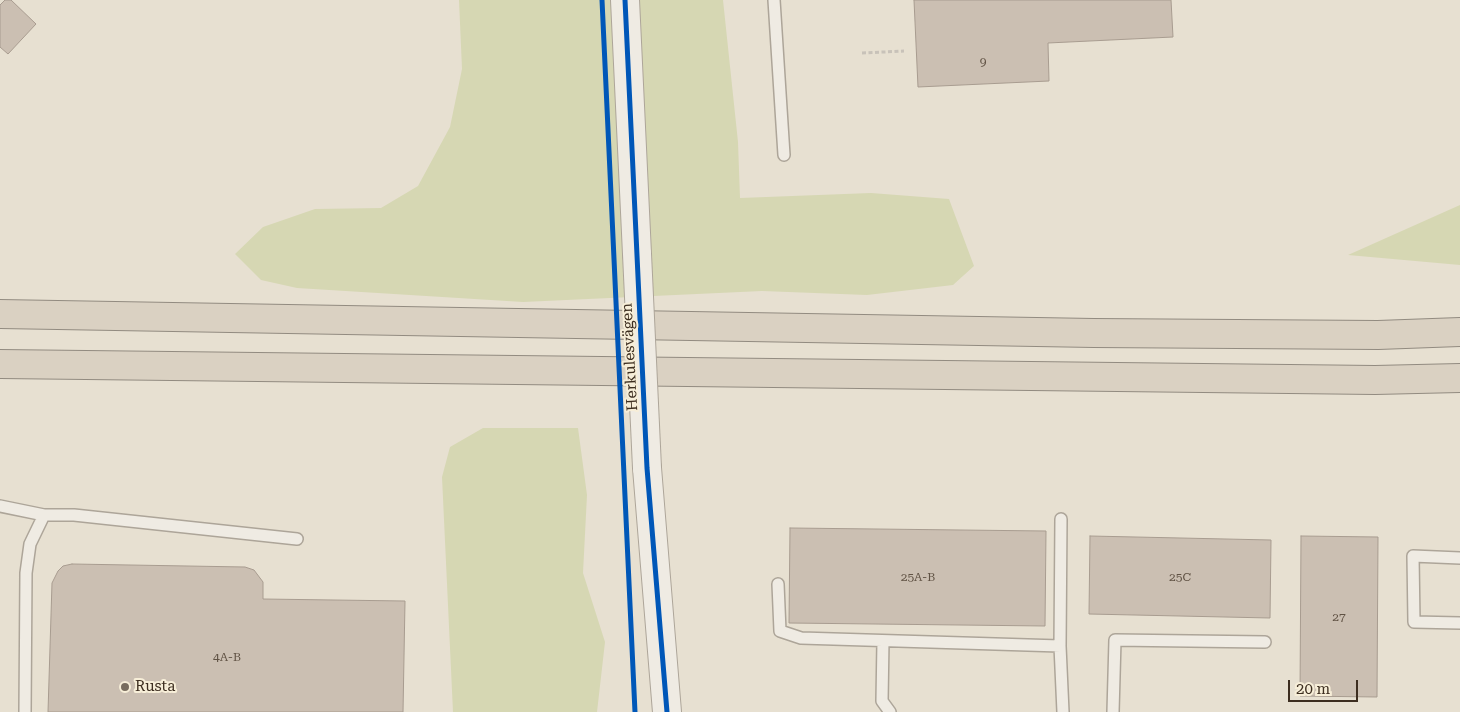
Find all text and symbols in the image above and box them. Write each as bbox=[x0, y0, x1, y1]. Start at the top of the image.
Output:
house number: 9 bbox=[980, 55, 986, 69]
street label: Herkulesvägen bbox=[618, 303, 642, 411]
house number: 25A-B bbox=[901, 570, 935, 584]
house number: 25C bbox=[1169, 570, 1191, 584]
house number: 27 bbox=[1332, 610, 1346, 624]
house number: 4A-B bbox=[213, 650, 241, 664]
scale bar bbox=[1290, 670, 1360, 702]
place label: Rusta bbox=[135, 678, 175, 696]
text: 20 m bbox=[1296, 680, 1330, 698]
marker: Rusta bbox=[119, 681, 131, 693]

